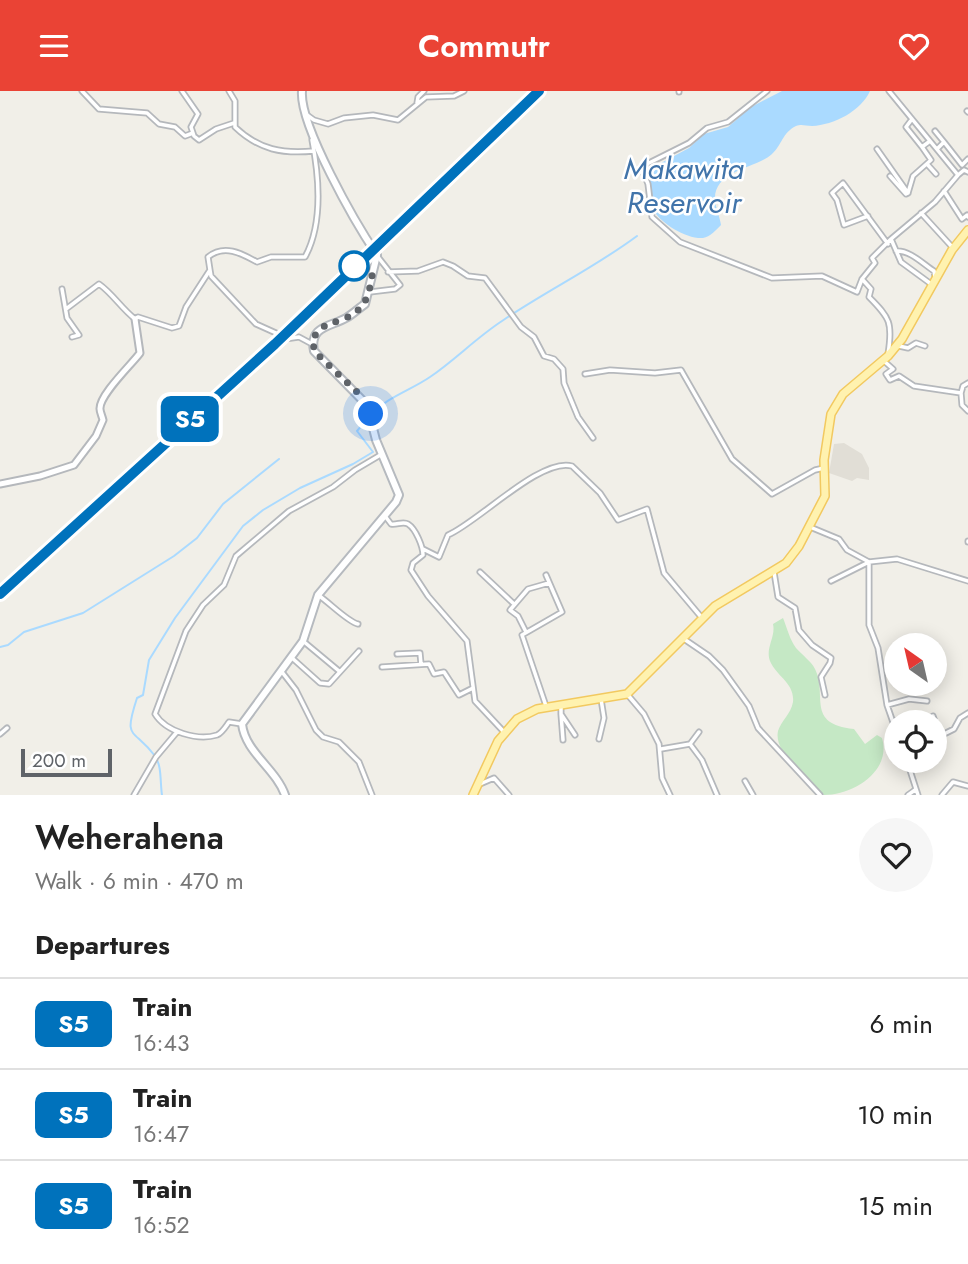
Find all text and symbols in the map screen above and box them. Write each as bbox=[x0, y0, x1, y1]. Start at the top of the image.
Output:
text: Commutr bbox=[418, 23, 550, 69]
icon: menu bbox=[35, 27, 73, 65]
icon: heart bbox=[895, 27, 933, 65]
water label: Makawita Reservoir bbox=[624, 147, 745, 224]
unlabelled marker bbox=[339, 251, 369, 281]
line badge: S5 bbox=[158, 396, 221, 442]
your location bbox=[353, 396, 388, 431]
text: S5 bbox=[175, 401, 205, 436]
north arrow bbox=[884, 633, 947, 697]
map controls bbox=[884, 633, 947, 773]
button: locate bbox=[884, 710, 947, 773]
scale bar bbox=[21, 746, 112, 778]
text: 200 m bbox=[32, 747, 86, 774]
text: Weherahena bbox=[35, 814, 224, 861]
button: heart bbox=[859, 818, 933, 892]
text: Walk · 6 min · 470 m bbox=[35, 864, 244, 898]
text: Departures bbox=[35, 926, 170, 964]
text: Train bbox=[133, 988, 192, 1026]
text: 6 min bbox=[870, 1005, 933, 1043]
text: S5 bbox=[58, 1006, 89, 1041]
text: 16:43 bbox=[133, 1026, 189, 1060]
text: Train bbox=[133, 1079, 192, 1117]
text: 10 min bbox=[857, 1096, 933, 1134]
text: S5 bbox=[58, 1097, 89, 1132]
text: 16:47 bbox=[133, 1117, 189, 1151]
text: Train bbox=[133, 1170, 192, 1208]
text: 15 min bbox=[858, 1187, 933, 1225]
text: S5 bbox=[58, 1188, 89, 1223]
text: 16:52 bbox=[133, 1208, 190, 1242]

